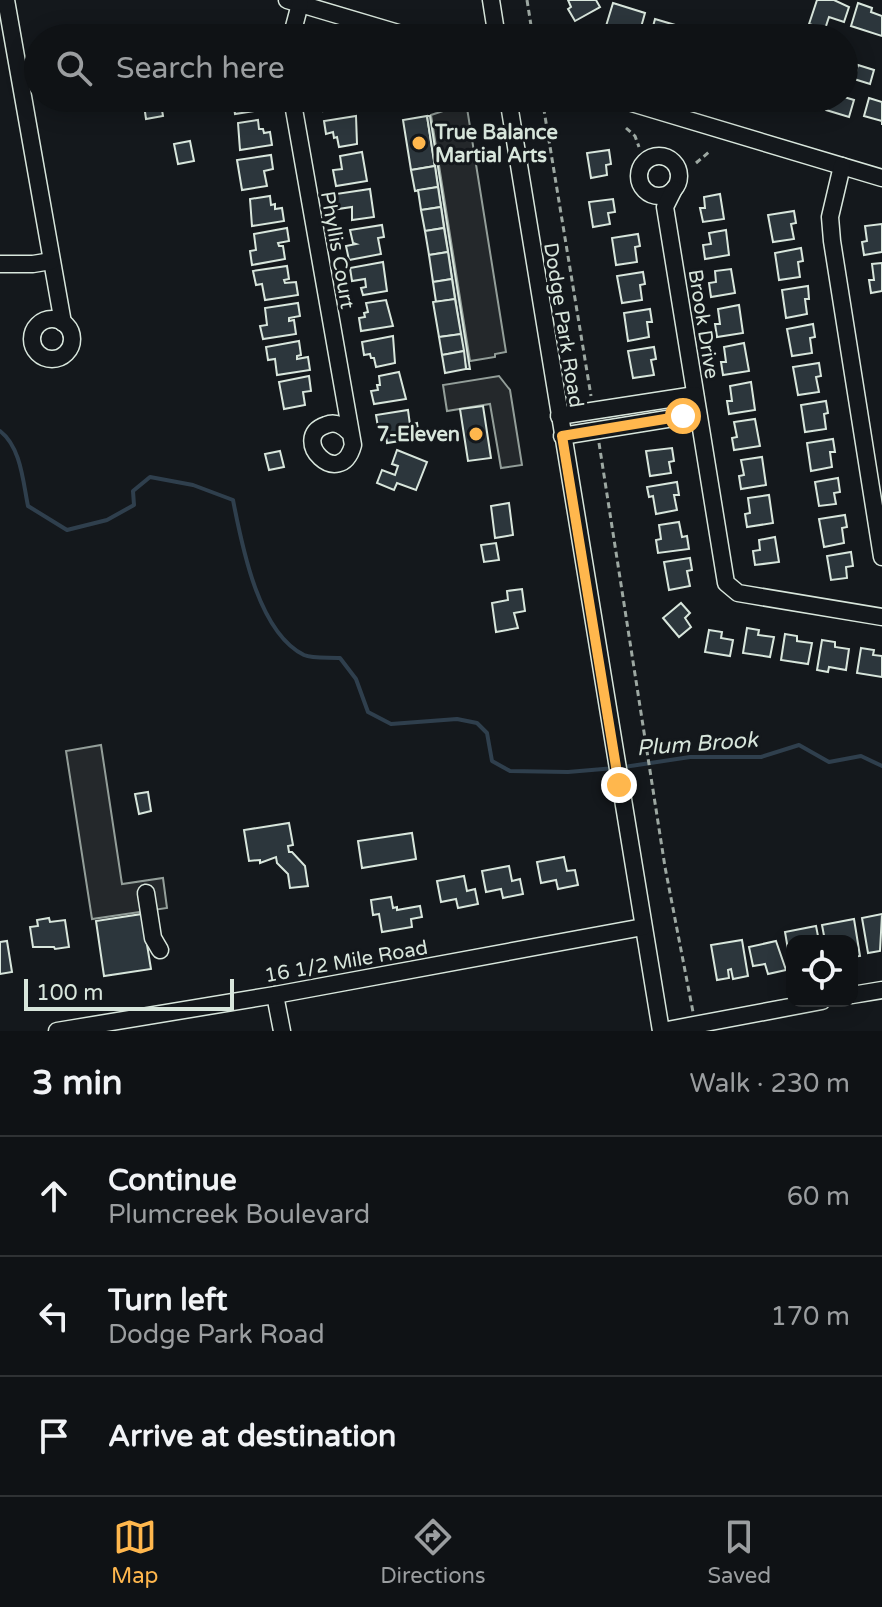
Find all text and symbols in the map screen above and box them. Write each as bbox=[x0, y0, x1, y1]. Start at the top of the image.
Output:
search box bbox=[24, 24, 858, 112]
icon: search bbox=[52, 46, 96, 90]
text: Search here bbox=[116, 50, 285, 87]
place label: True Balance Martial Arts bbox=[434, 121, 558, 168]
marker: True Balance Martial Arts bbox=[410, 134, 428, 152]
street label: Phyllis Court bbox=[315, 189, 359, 311]
street label: Dodge Park Road bbox=[538, 241, 588, 409]
street label: Brook Drive bbox=[682, 268, 724, 381]
route start bbox=[665, 398, 701, 434]
place label: 7-Eleven bbox=[377, 423, 460, 447]
marker: 7-Eleven bbox=[467, 425, 485, 443]
water label: Plum Brook bbox=[636, 727, 761, 761]
route end bbox=[601, 767, 637, 803]
map controls bbox=[786, 935, 858, 1007]
button: locate bbox=[786, 935, 858, 1007]
street label: 16 1/2 Mile Road bbox=[263, 936, 430, 988]
scale bar bbox=[24, 975, 234, 1011]
text: 100 m bbox=[36, 980, 103, 1006]
text: 3 min bbox=[32, 1063, 123, 1104]
text: Walk · 230 m bbox=[690, 1068, 850, 1099]
text: Continue bbox=[108, 1162, 237, 1199]
icon: ahead bbox=[32, 1174, 76, 1218]
text: 60 m bbox=[787, 1181, 850, 1212]
text: Plumcreek Boulevard bbox=[108, 1199, 370, 1230]
text: Turn left bbox=[108, 1282, 227, 1319]
icon: left bbox=[32, 1294, 76, 1338]
text: 170 m bbox=[770, 1301, 850, 1332]
text: Dodge Park Road bbox=[108, 1319, 325, 1350]
icon: arrive bbox=[32, 1414, 76, 1458]
text: Arrive at destination bbox=[108, 1418, 396, 1455]
tab: Map bbox=[111, 1515, 158, 1589]
tab: Directions bbox=[380, 1515, 486, 1589]
tab: Saved bbox=[707, 1515, 771, 1589]

